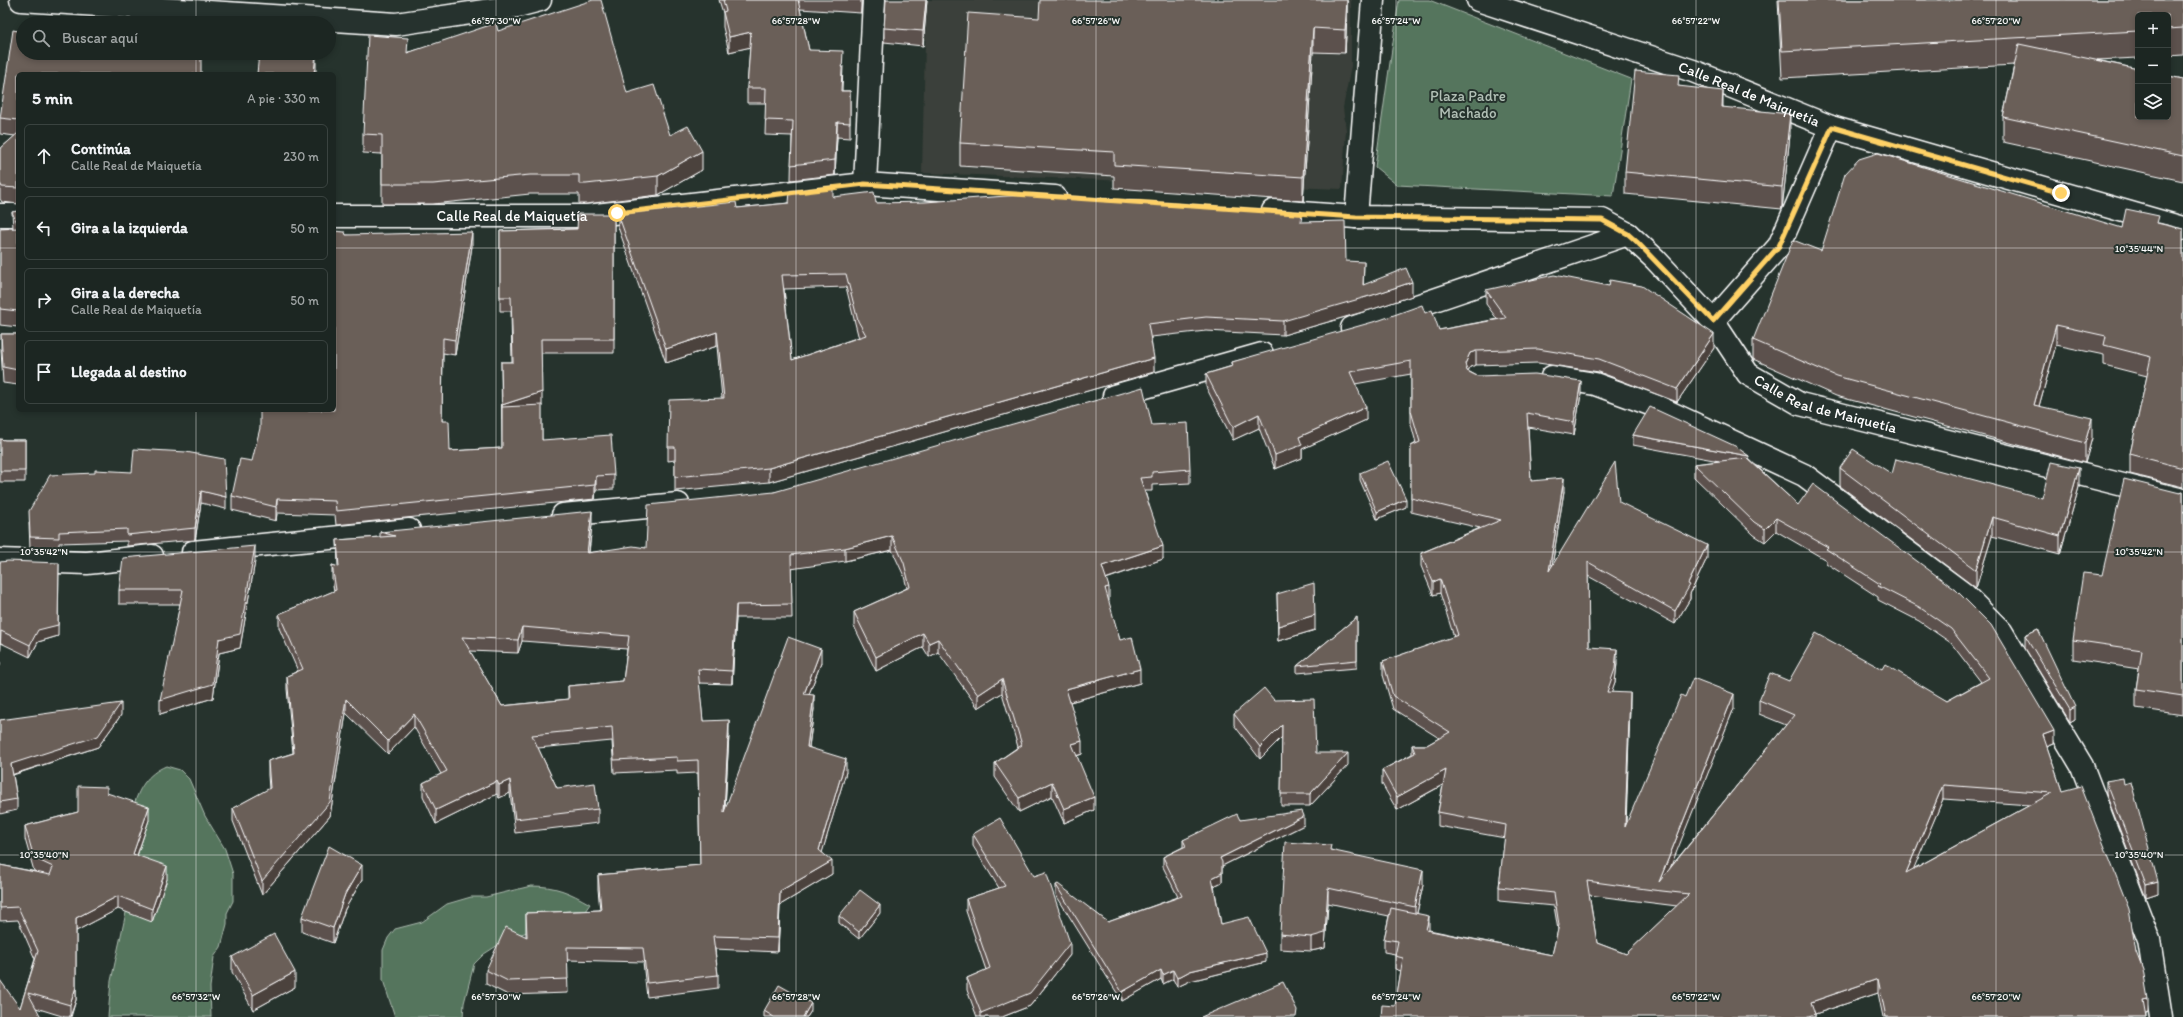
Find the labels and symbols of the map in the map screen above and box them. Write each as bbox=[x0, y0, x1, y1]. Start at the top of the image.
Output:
text: 66°57'30"W bbox=[471, 14, 521, 27]
text: 66°57'28"W bbox=[772, 14, 821, 27]
text: 66°57'26"W bbox=[1072, 14, 1121, 27]
text: 66°57'24"W bbox=[1371, 14, 1421, 27]
text: 66°57'22"W bbox=[1672, 14, 1721, 27]
text: 66°57'20"W bbox=[1971, 14, 2021, 27]
street label: Calle Real de Maiquetía bbox=[1676, 58, 1823, 131]
park label: Plaza Padre Machado bbox=[1430, 87, 1506, 122]
route end bbox=[2052, 184, 2070, 202]
route start bbox=[608, 204, 626, 222]
street label: Calle Real de Maiquetía bbox=[436, 207, 588, 225]
text: 10°35'44"N bbox=[2115, 242, 2164, 255]
street label: Calle Real de Maiquetía bbox=[1751, 370, 1899, 437]
text: 10°35'42"N bbox=[20, 545, 68, 558]
text: 10°35'42"N bbox=[2115, 545, 2163, 558]
text: 10°35'40"N bbox=[20, 848, 69, 861]
text: 10°35'40"N bbox=[2115, 848, 2164, 861]
text: 66°57'32"W bbox=[172, 990, 221, 1003]
text: 66°57'30"W bbox=[471, 990, 521, 1003]
text: 66°57'28"W bbox=[772, 990, 821, 1003]
text: 66°57'26"W bbox=[1072, 990, 1121, 1003]
text: 66°57'24"W bbox=[1371, 990, 1421, 1003]
text: 66°57'22"W bbox=[1672, 990, 1721, 1003]
text: 66°57'20"W bbox=[1971, 990, 2021, 1003]

